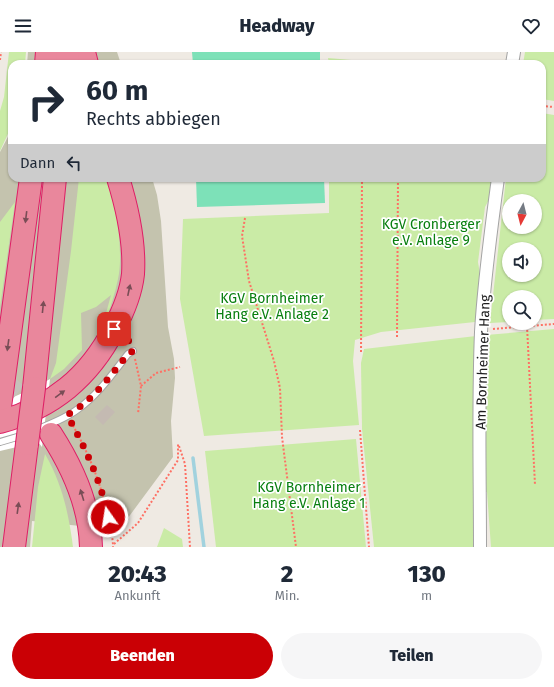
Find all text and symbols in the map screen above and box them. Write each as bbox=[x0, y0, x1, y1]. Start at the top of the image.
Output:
icon: menu bbox=[12, 15, 34, 37]
text: Headway bbox=[240, 15, 314, 37]
icon: heart bbox=[520, 15, 542, 37]
text: 60 m bbox=[86, 74, 148, 107]
icon: right bbox=[20, 76, 72, 128]
text: Rechts abbiegen bbox=[86, 108, 221, 130]
icon: left bbox=[63, 152, 85, 174]
text: Dann bbox=[20, 154, 55, 172]
north arrow bbox=[502, 194, 542, 234]
map controls bbox=[502, 194, 542, 330]
one-way arrow bbox=[23, 211, 29, 223]
park label: KGV Cronberger e.V. Anlage 9 bbox=[382, 216, 481, 249]
button: sound bbox=[502, 242, 542, 282]
one-way arrow bbox=[127, 284, 133, 296]
park label: KGV Bornheimer Hang e.V. Anlage 2 bbox=[215, 290, 329, 323]
button: search bbox=[502, 290, 542, 330]
street label: Am Bornheimer Hang bbox=[472, 293, 494, 430]
one-way arrow bbox=[39, 301, 46, 313]
pin bbox=[97, 312, 131, 346]
icon: arrive bbox=[103, 318, 125, 340]
one-way arrow bbox=[5, 339, 11, 352]
one-way arrow bbox=[55, 389, 66, 398]
park label: KGV Bornheimer Hang e.V. Anlage 1 bbox=[253, 479, 365, 512]
one-way arrow bbox=[79, 489, 85, 501]
position arrow bbox=[87, 496, 129, 538]
one-way arrow bbox=[15, 502, 21, 514]
text: 20:43 bbox=[108, 560, 167, 588]
text: 2 bbox=[281, 560, 293, 588]
text: 130 bbox=[408, 560, 446, 588]
text: Ankunft bbox=[114, 588, 160, 603]
text: Min. bbox=[275, 588, 299, 603]
text: m bbox=[421, 588, 432, 603]
button: Beenden bbox=[12, 633, 273, 679]
button: Teilen bbox=[281, 633, 542, 679]

